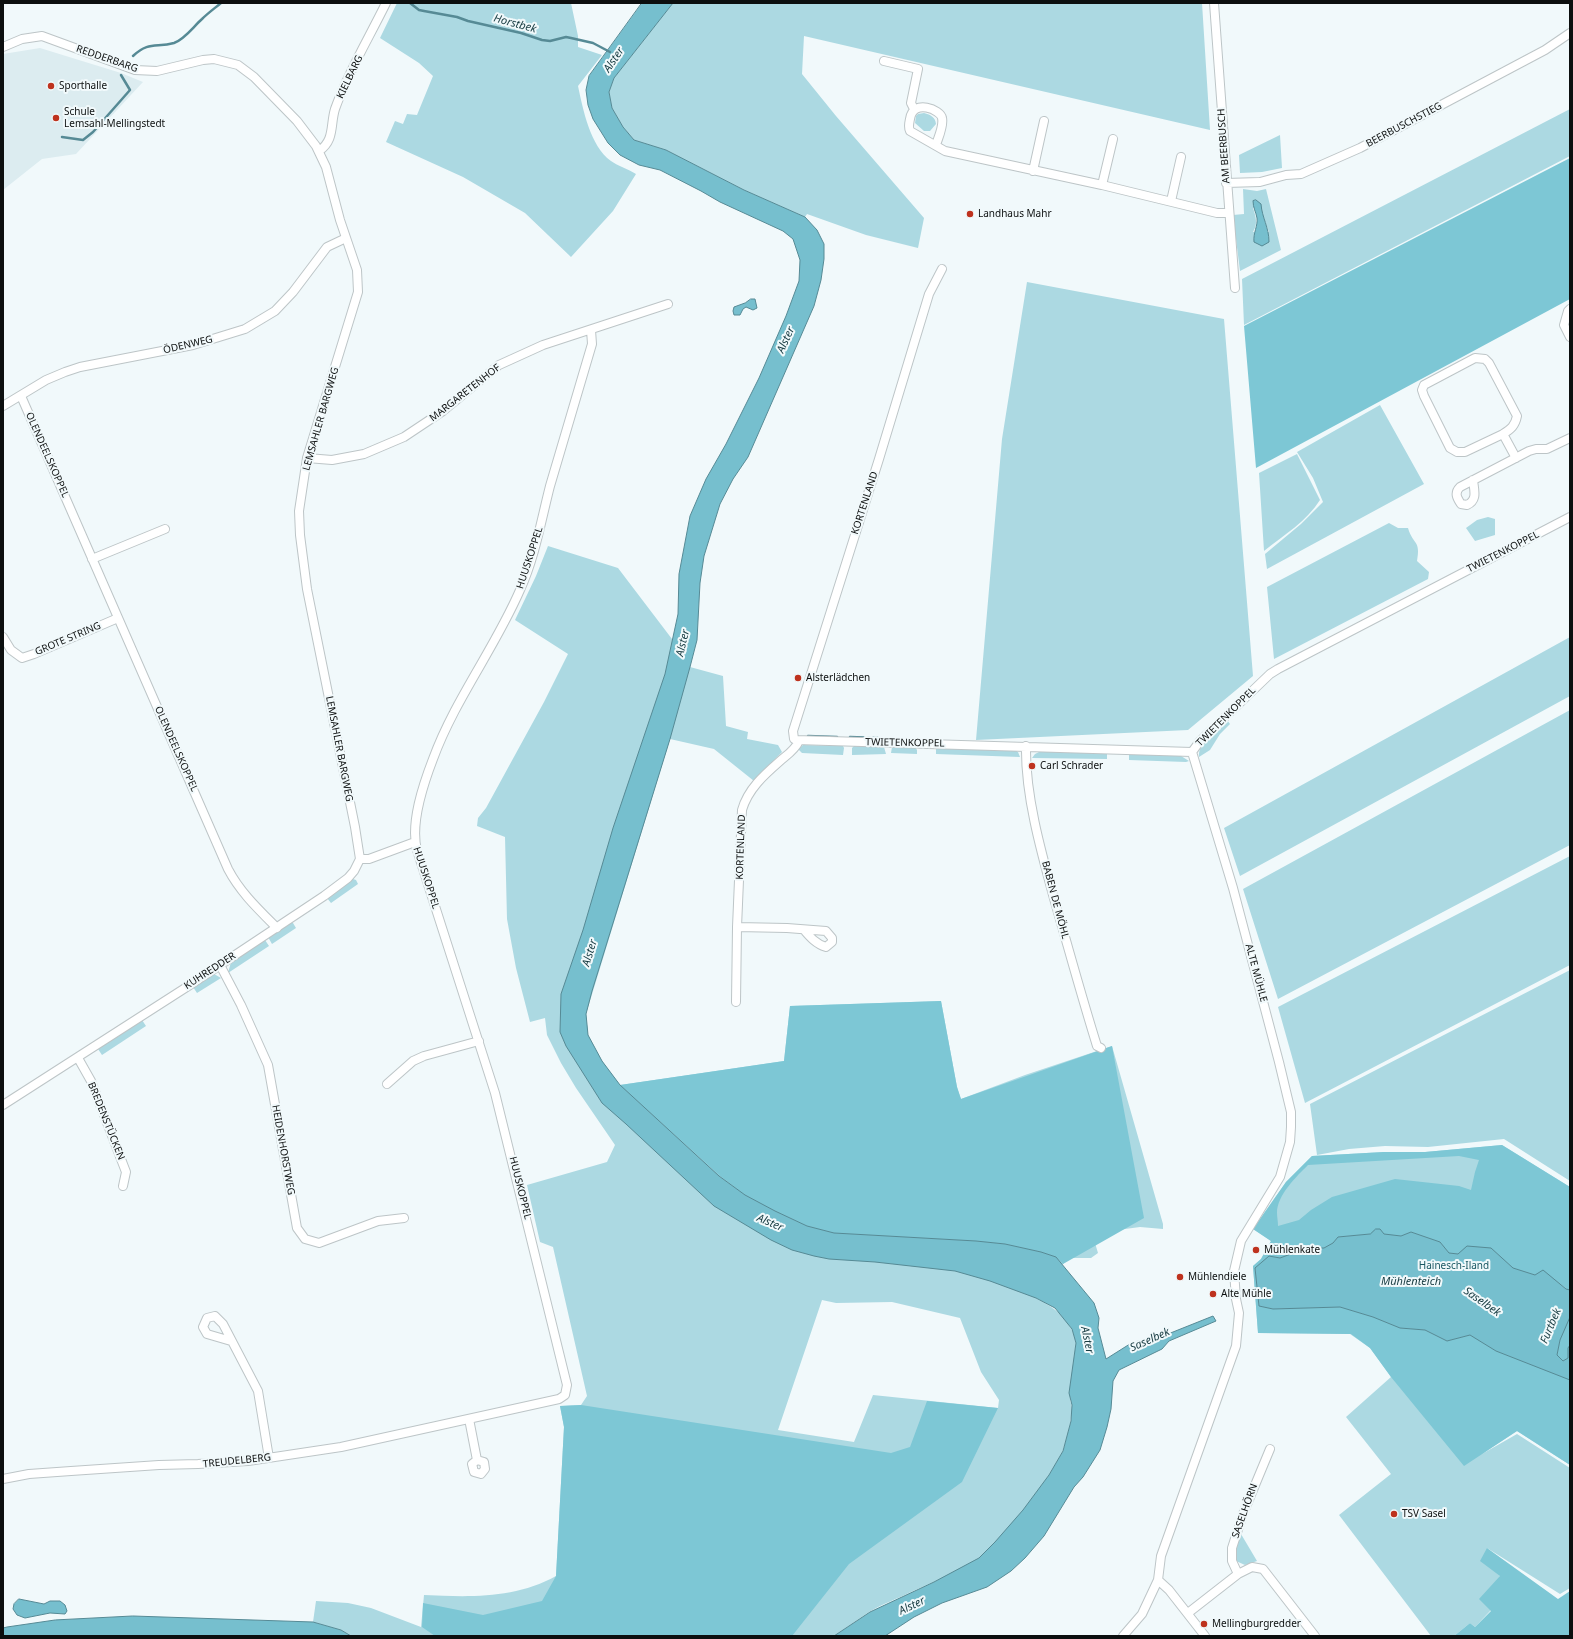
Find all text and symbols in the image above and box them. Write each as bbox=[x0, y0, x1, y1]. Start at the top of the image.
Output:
water label: Horstbek bbox=[492, 12, 538, 36]
street label: REDDERBARG bbox=[75, 43, 139, 75]
water label: Alster bbox=[601, 45, 627, 75]
street label: KIELBARG bbox=[334, 53, 366, 101]
place label: Sporthalle bbox=[59, 80, 107, 92]
marker: Sporthalle bbox=[46, 81, 56, 91]
street label: BEERBUSCHSTIEG bbox=[1364, 100, 1444, 150]
place label: Schule Lemsahl-Mellingstedt bbox=[64, 106, 165, 130]
street label: AM BEERBUSCH bbox=[1215, 108, 1233, 184]
marker: Schule Lemsahl-Mellingstedt bbox=[51, 113, 61, 123]
place label: Landhaus Mahr bbox=[978, 208, 1052, 220]
marker: Landhaus Mahr bbox=[965, 209, 975, 219]
water label: Alster bbox=[774, 325, 798, 355]
street label: ÖDENWEG bbox=[162, 333, 214, 357]
street label: MARGARETENHOF bbox=[427, 362, 503, 424]
street label: LEMSAHLER BARGWEG bbox=[300, 366, 342, 472]
street label: OLENDEELSKOPPEL bbox=[23, 411, 71, 499]
street label: KORTENLAND bbox=[849, 470, 881, 536]
street label: HUUSKOPPEL bbox=[514, 526, 546, 590]
street label: TWIETENKOPPEL bbox=[1465, 529, 1541, 575]
street label: GROTE STRING bbox=[33, 620, 103, 658]
water label: Alster bbox=[673, 628, 693, 658]
place label: Alsterlädchen bbox=[806, 672, 870, 684]
marker: Alsterlädchen bbox=[793, 673, 803, 683]
street label: TWIETENKOPPEL bbox=[1194, 685, 1258, 749]
street label: LEMSAHLER BARGWEG bbox=[323, 695, 355, 803]
street label: OLENDEELSKOPPEL bbox=[152, 705, 200, 793]
street label: TWIETENKOPPEL bbox=[865, 736, 945, 750]
place label: Carl Schrader bbox=[1040, 760, 1103, 772]
marker: Carl Schrader bbox=[1027, 761, 1037, 771]
street label: KORTENLAND bbox=[734, 814, 748, 880]
street label: HUUSKOPPEL bbox=[410, 846, 442, 910]
street label: BABEN DE MÖHL bbox=[1039, 860, 1071, 940]
water label: Alster bbox=[580, 938, 600, 968]
street label: ALTE MÜHLE bbox=[1242, 943, 1270, 1003]
street label: KUHREDDER bbox=[182, 950, 238, 992]
street label: BREDENSTÜCKEN bbox=[85, 1080, 127, 1162]
street label: HEIDENHORSTWEG bbox=[269, 1104, 297, 1196]
street label: HUUSKOPPEL bbox=[506, 1155, 534, 1221]
water label: Alster bbox=[755, 1212, 785, 1234]
place label: Mühlenkate bbox=[1264, 1244, 1320, 1256]
marker: Mühlenkate bbox=[1251, 1245, 1261, 1255]
park label: Hainesch-Iland bbox=[1419, 1260, 1489, 1272]
place label: Mühlendiele bbox=[1188, 1271, 1246, 1283]
marker: Mühlendiele bbox=[1175, 1272, 1185, 1282]
water label: Mühlenteich bbox=[1381, 1275, 1441, 1289]
water label: Saselbek bbox=[1461, 1284, 1503, 1320]
place label: Alte Mühle bbox=[1221, 1288, 1271, 1300]
marker: Alte Mühle bbox=[1208, 1289, 1218, 1299]
water label: Furtbek bbox=[1538, 1306, 1564, 1346]
water label: Alster bbox=[1078, 1325, 1096, 1355]
water label: Saselbek bbox=[1128, 1325, 1172, 1355]
street label: TREUDELBERG bbox=[202, 1451, 272, 1471]
street label: SASELHÖRN bbox=[1230, 1482, 1260, 1540]
place label: TSV Sasel bbox=[1402, 1508, 1446, 1520]
marker: TSV Sasel bbox=[1389, 1509, 1399, 1519]
water label: Alster bbox=[897, 1594, 927, 1618]
place label: Mellingburgredder bbox=[1212, 1618, 1301, 1630]
marker: Mellingburgredder bbox=[1199, 1619, 1209, 1629]

